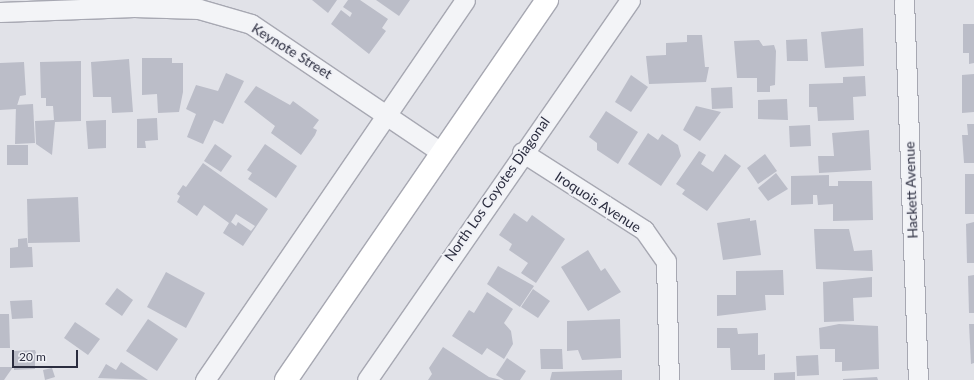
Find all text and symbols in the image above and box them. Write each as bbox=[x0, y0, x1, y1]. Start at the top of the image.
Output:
street label: Keynote Street bbox=[249, 20, 335, 82]
street label: North Los Coyotes Diagonal bbox=[441, 114, 553, 264]
street label: Hackett Avenue bbox=[901, 141, 921, 239]
street label: Iroquois Avenue bbox=[552, 168, 644, 236]
scale bar bbox=[14, 342, 80, 368]
text: 20 m bbox=[19, 349, 46, 364]

